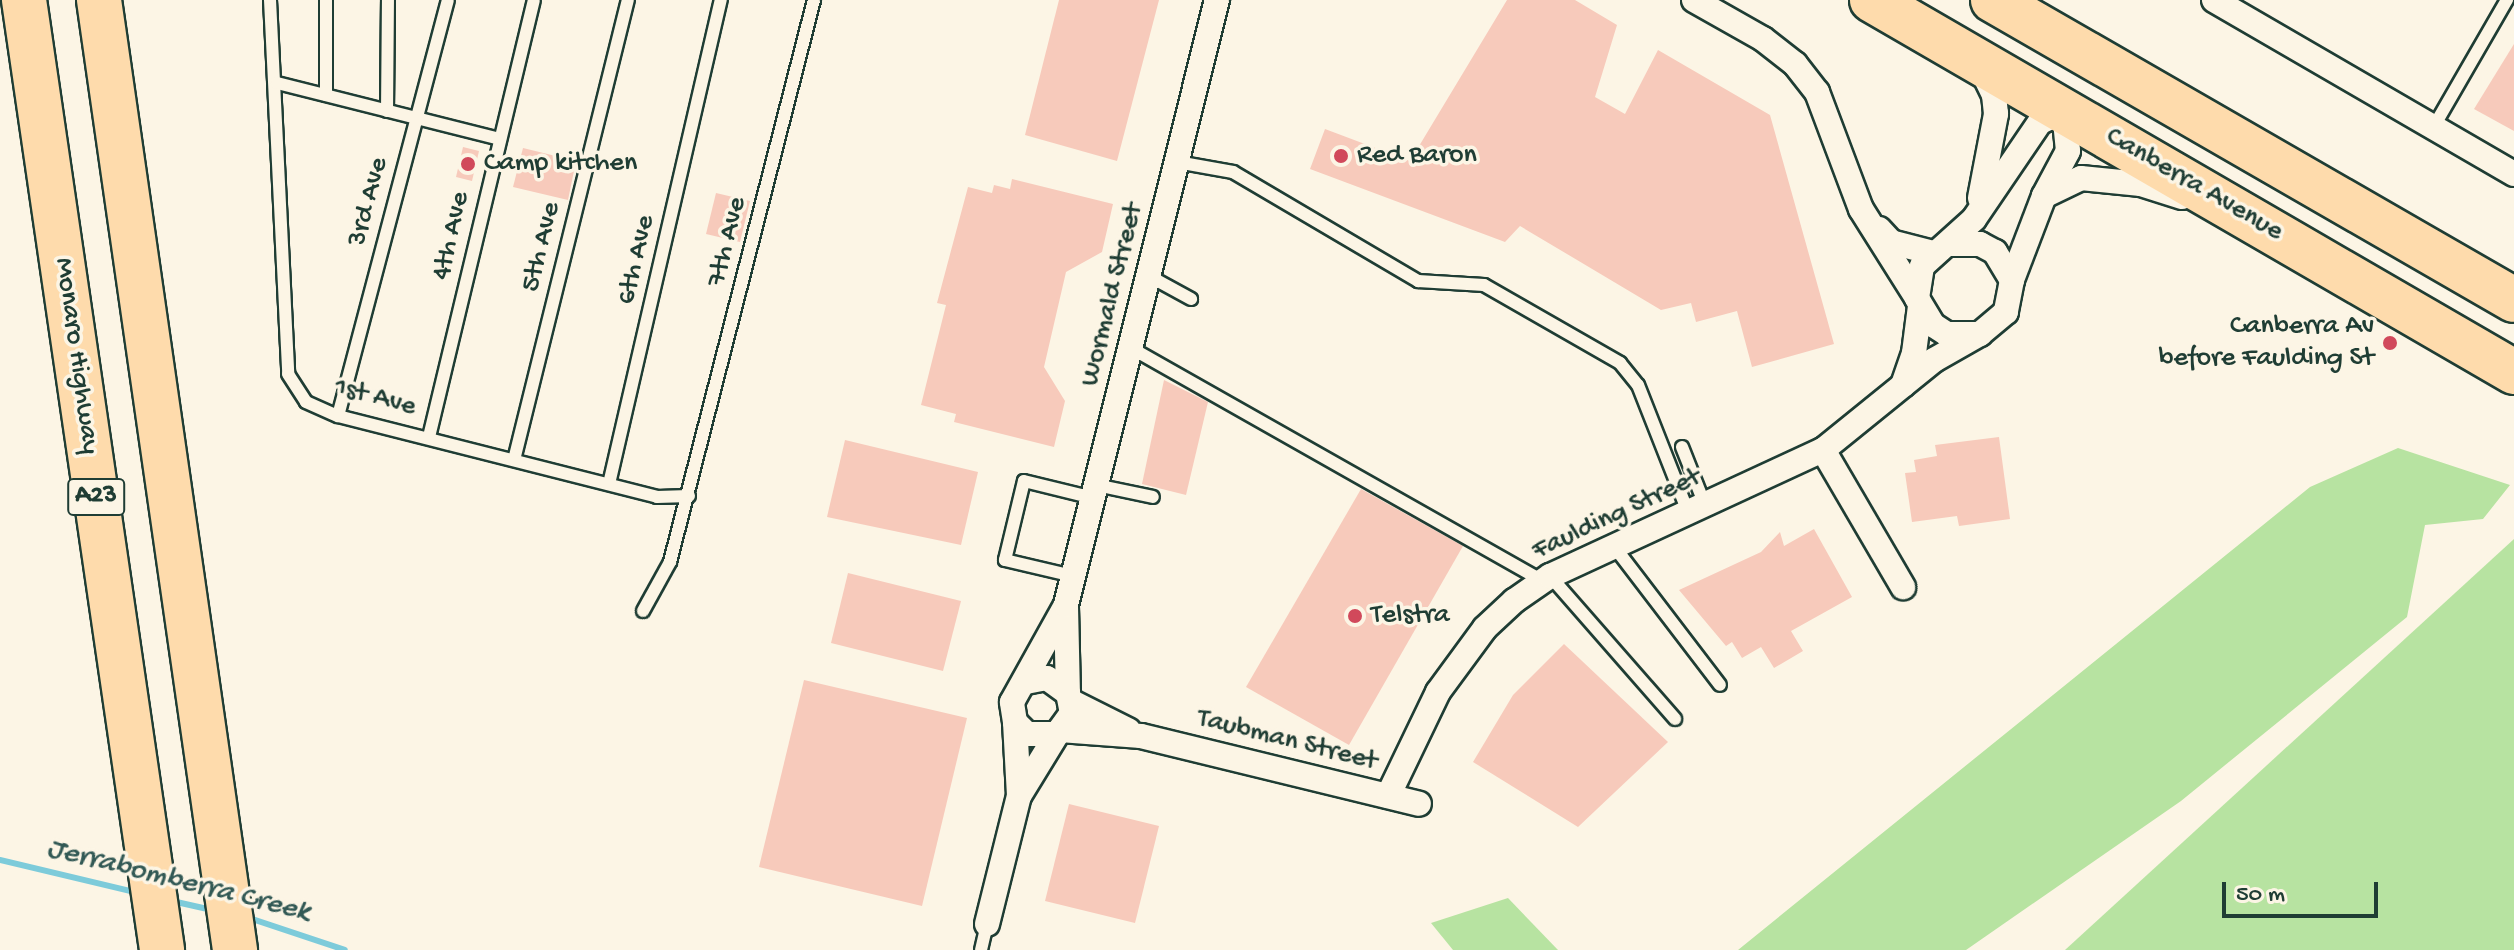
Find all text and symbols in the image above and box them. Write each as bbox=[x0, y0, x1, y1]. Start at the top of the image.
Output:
street label: Canberra Avenue bbox=[2099, 121, 2289, 249]
place label: Red Baron bbox=[1357, 139, 1477, 173]
place label: Camp kitchen bbox=[484, 147, 637, 181]
marker: Red Baron bbox=[1332, 147, 1350, 165]
street label: 3rd Ave bbox=[341, 154, 397, 250]
marker: Camp kitchen bbox=[459, 155, 477, 173]
street label: 4th Ave bbox=[426, 189, 478, 283]
street label: 7th Ave bbox=[701, 194, 755, 290]
street label: 5th Ave bbox=[515, 199, 569, 295]
street label: Wormald Street bbox=[1074, 200, 1152, 390]
street label: 6th Ave bbox=[610, 212, 664, 308]
street label: Monaro Highway bbox=[46, 256, 106, 456]
place label: Canberra Av before Faulding St bbox=[2159, 310, 2374, 376]
marker: Canberra Av before Faulding St bbox=[2381, 334, 2399, 352]
street label: 1st Ave bbox=[331, 371, 419, 425]
street label: Faulding Street bbox=[1527, 461, 1707, 569]
road number: A23 bbox=[66, 475, 126, 519]
place label: Telstra bbox=[1371, 599, 1450, 633]
marker: Telstra bbox=[1346, 607, 1364, 625]
street label: Taubman Street bbox=[1194, 702, 1380, 780]
water label: Jerrabomberra Creek bbox=[43, 832, 313, 932]
scale bar bbox=[2226, 866, 2382, 916]
text: 50 m bbox=[2236, 881, 2285, 910]

